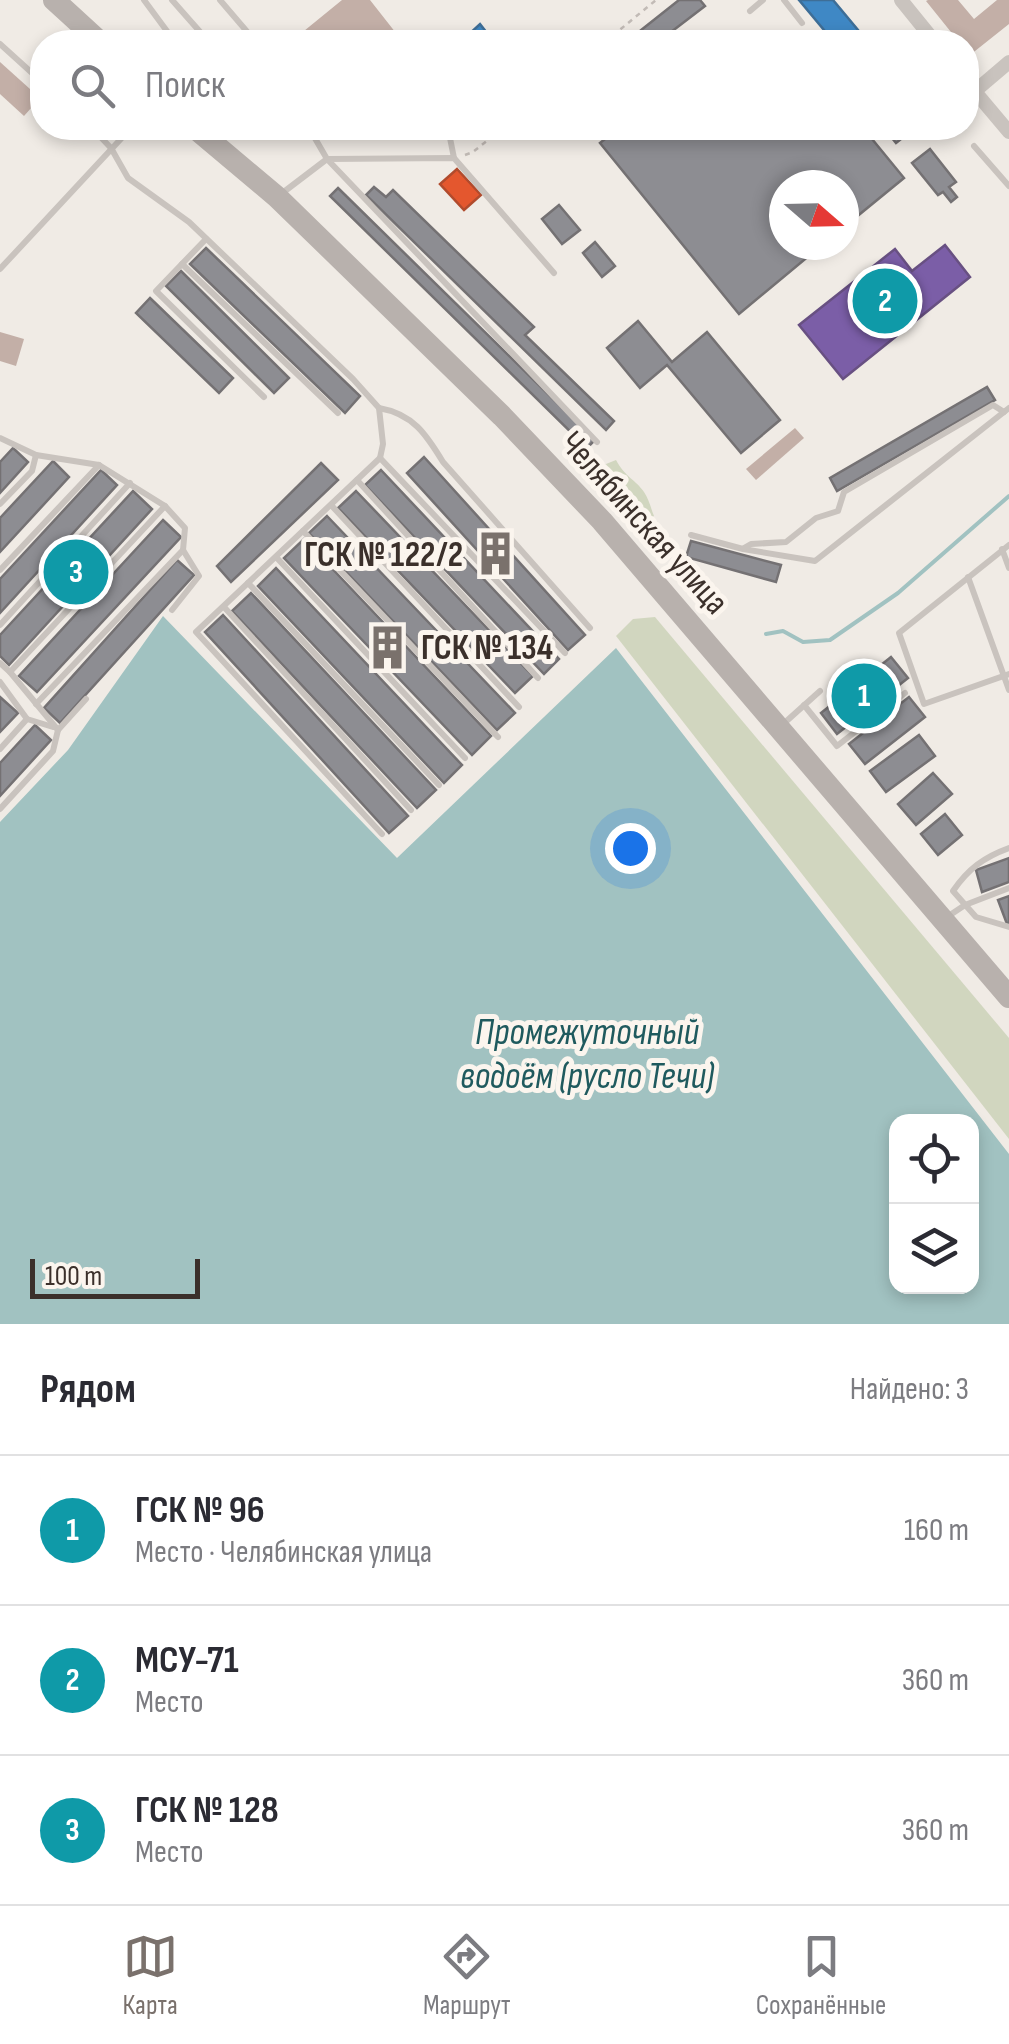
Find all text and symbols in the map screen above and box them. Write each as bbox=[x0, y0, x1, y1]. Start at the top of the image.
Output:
search box bbox=[30, 30, 979, 140]
icon: search bbox=[65, 58, 120, 113]
text: Поиск bbox=[145, 63, 225, 108]
north arrow bbox=[769, 170, 859, 260]
pin: 2 bbox=[852, 264, 918, 338]
street label: Челябинская улица bbox=[550, 422, 737, 624]
building icon: ГСК № 122/2 bbox=[472, 530, 520, 578]
pin: 3 bbox=[44, 534, 108, 610]
place label: ГСК № 122/2 bbox=[304, 534, 463, 577]
building icon: ГСК № 134 bbox=[364, 623, 412, 671]
place label: ГСК № 134 bbox=[421, 627, 553, 670]
pin: 1 bbox=[832, 658, 896, 734]
your location bbox=[605, 823, 656, 874]
water label: Промежуточный водоём (русло Течи) bbox=[460, 1010, 715, 1099]
map controls bbox=[889, 1114, 979, 1294]
button: locate bbox=[889, 1114, 979, 1204]
button: layers bbox=[889, 1204, 979, 1294]
scale bar bbox=[30, 1254, 200, 1298]
text: 100 m bbox=[45, 1260, 102, 1293]
text: Рядом bbox=[40, 1364, 136, 1415]
text: Найдено: 3 bbox=[850, 1370, 969, 1409]
text: ГСК № 96 bbox=[135, 1488, 265, 1533]
text: 1 bbox=[66, 1511, 79, 1550]
text: 160 m bbox=[904, 1511, 969, 1550]
text: Место · Челябинская улица bbox=[135, 1533, 432, 1572]
text: МСУ-71 bbox=[135, 1638, 239, 1683]
text: 2 bbox=[65, 1661, 80, 1700]
text: 360 m bbox=[902, 1661, 969, 1700]
text: Место bbox=[135, 1683, 204, 1722]
text: ГСК № 128 bbox=[135, 1788, 279, 1833]
text: 3 bbox=[65, 1811, 80, 1850]
text: 360 m bbox=[902, 1811, 969, 1850]
text: Место bbox=[135, 1833, 204, 1872]
tab: Карта bbox=[123, 1929, 178, 2022]
tab: Маршрут bbox=[423, 1929, 511, 2022]
tab: Сохранённые bbox=[756, 1929, 886, 2022]

